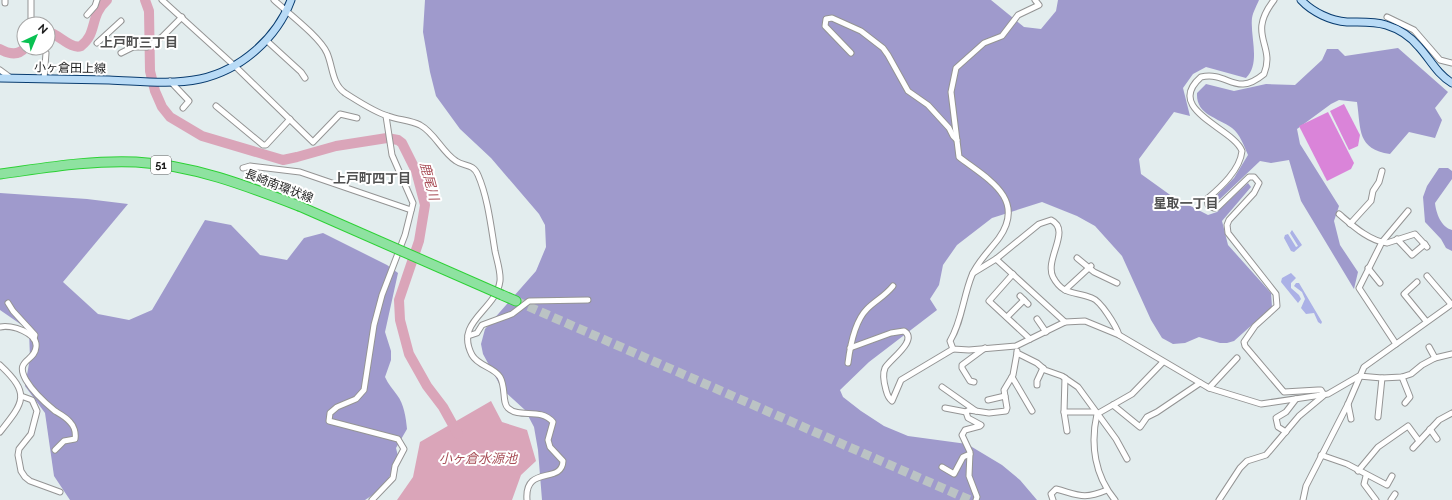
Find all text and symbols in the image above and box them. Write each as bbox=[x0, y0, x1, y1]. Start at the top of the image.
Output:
north arrow bbox=[16, 16, 56, 56]
text: N bbox=[35, 22, 50, 37]
district label: 上戸町三丁目 bbox=[100, 35, 178, 50]
street label: 小ヶ倉田上線 bbox=[34, 60, 106, 76]
road number: 51 bbox=[151, 156, 171, 174]
water label: 鹿尾川 bbox=[417, 160, 442, 204]
street label: 長崎南環状線 bbox=[243, 167, 315, 205]
district label: 上戸町四丁目 bbox=[333, 171, 411, 186]
district label: 星取一丁目 bbox=[1153, 196, 1219, 211]
water label: 小ヶ倉水源池 bbox=[439, 451, 519, 466]

